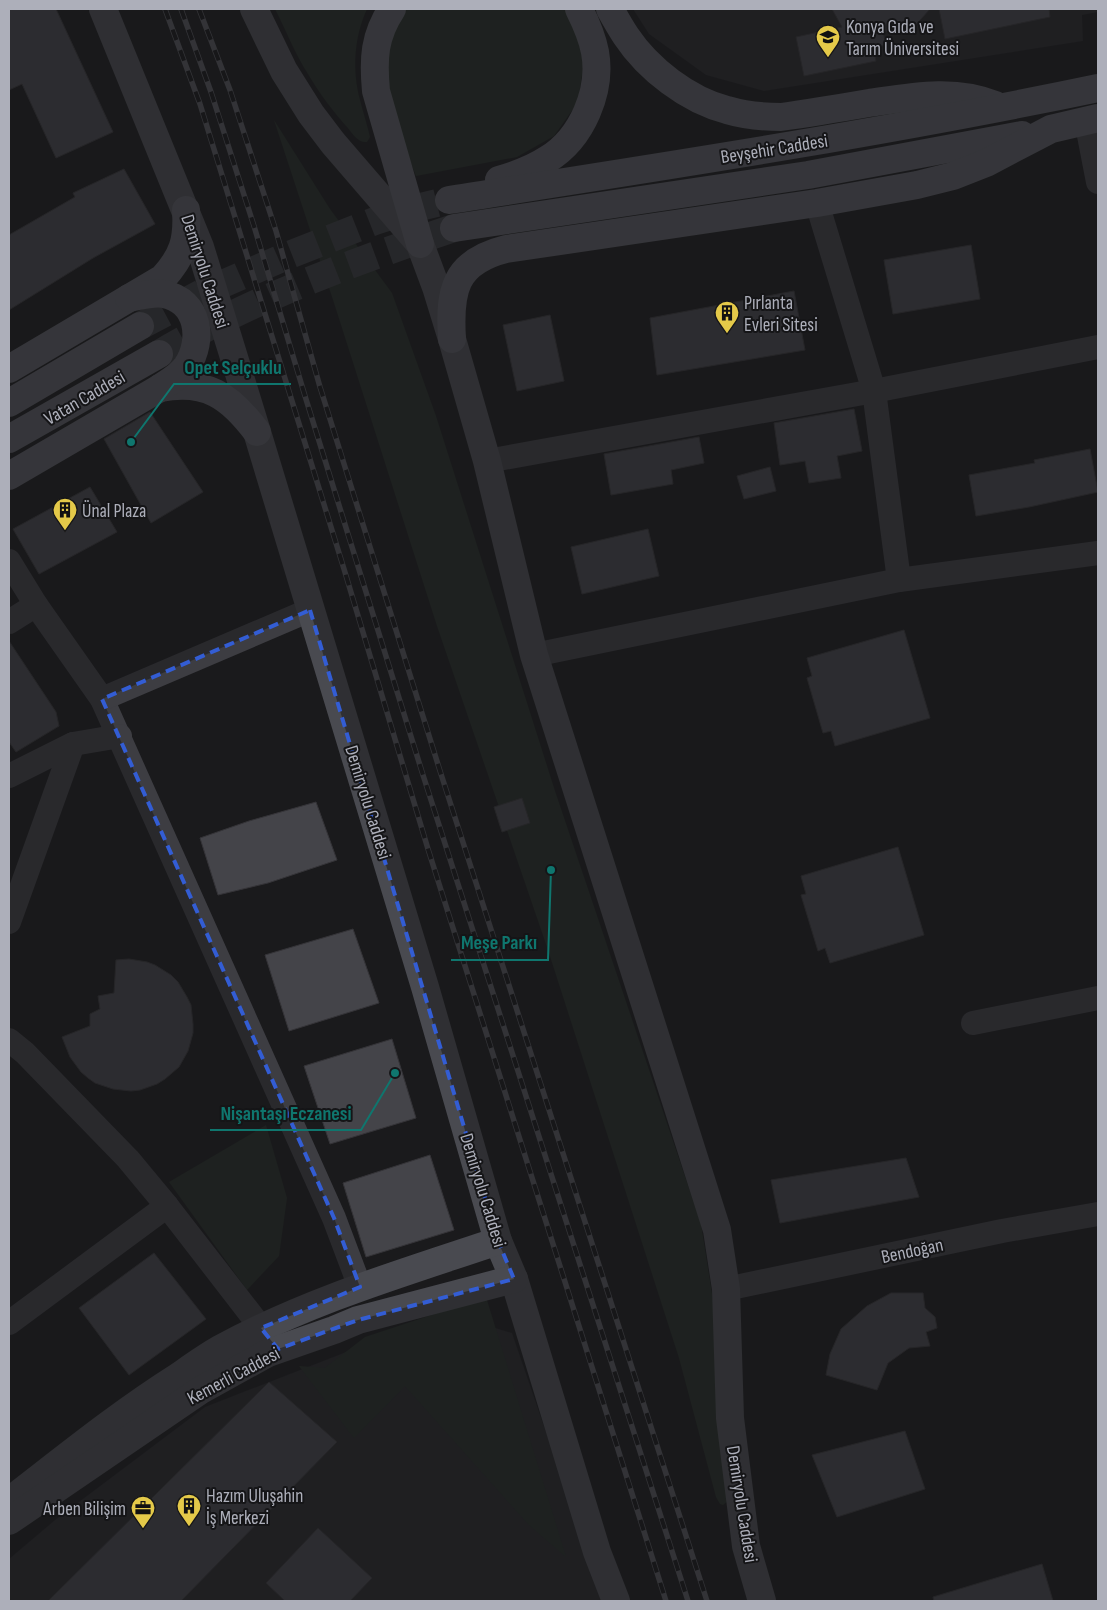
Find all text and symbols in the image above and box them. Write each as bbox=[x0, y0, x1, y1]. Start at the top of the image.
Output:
place label: Konya Gıda ve Tarım Üniversitesi bbox=[846, 16, 959, 61]
school or university icon: Konya Gıda ve Tarım Üniversitesi bbox=[815, 24, 841, 58]
street label: Beyşehir Caddesi bbox=[719, 130, 829, 169]
street label: Demiryolu Caddesi bbox=[175, 212, 234, 331]
place label: Pırlanta Evleri Sitesi bbox=[744, 292, 818, 337]
building icon: Pırlanta Evleri Sitesi bbox=[714, 300, 740, 334]
callout: Opet Selçuklu bbox=[174, 349, 291, 384]
text: Opet Selçuklu bbox=[184, 356, 282, 380]
street label: Vatan Caddesi bbox=[40, 366, 129, 431]
building icon: Ünal Plaza bbox=[52, 497, 78, 531]
place label: Ünal Plaza bbox=[82, 500, 146, 523]
street label: Demiryolu Caddesi bbox=[339, 743, 396, 862]
callout: Meşe Parkı bbox=[451, 925, 548, 960]
text: Meşe Parkı bbox=[461, 931, 537, 955]
callout: Nişantaşı Eczanesi bbox=[210, 1095, 361, 1130]
text: Nişantaşı Eczanesi bbox=[220, 1102, 352, 1126]
street label: Demiryolu Caddesi bbox=[454, 1131, 511, 1250]
street label: Bendoğan bbox=[879, 1234, 945, 1269]
street label: Kemerli Caddesi bbox=[183, 1342, 284, 1410]
street label: Demiryolu Caddesi bbox=[721, 1444, 762, 1564]
place label: Hazım Uluşahin İş Merkezi bbox=[206, 1485, 303, 1530]
building icon: Hazım Uluşahin İş Merkezi bbox=[176, 1493, 202, 1527]
office icon: Arben Bilişim bbox=[130, 1495, 156, 1529]
place label: Arben Bilişim bbox=[42, 1498, 126, 1521]

